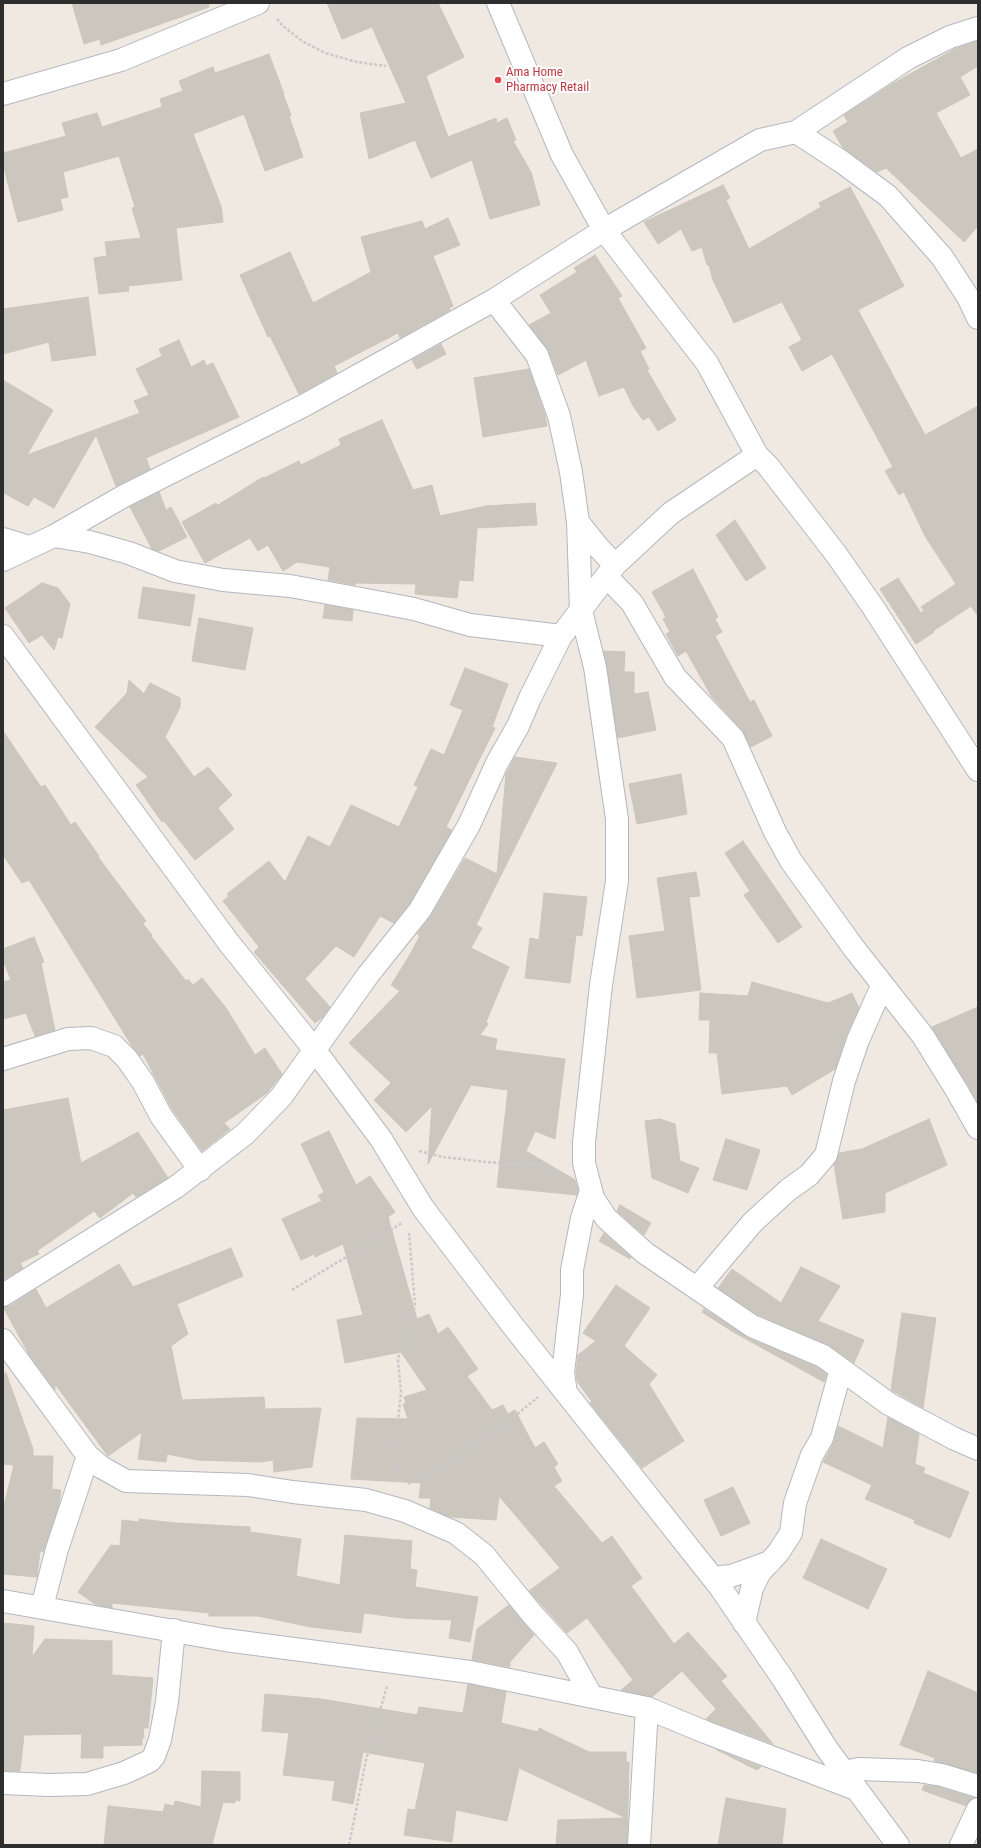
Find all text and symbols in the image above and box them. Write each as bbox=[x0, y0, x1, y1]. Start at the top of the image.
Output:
place label: Ama Home Pharmacy Retail bbox=[506, 65, 589, 96]
marker: Ama Home Pharmacy Retail bbox=[493, 75, 503, 85]

